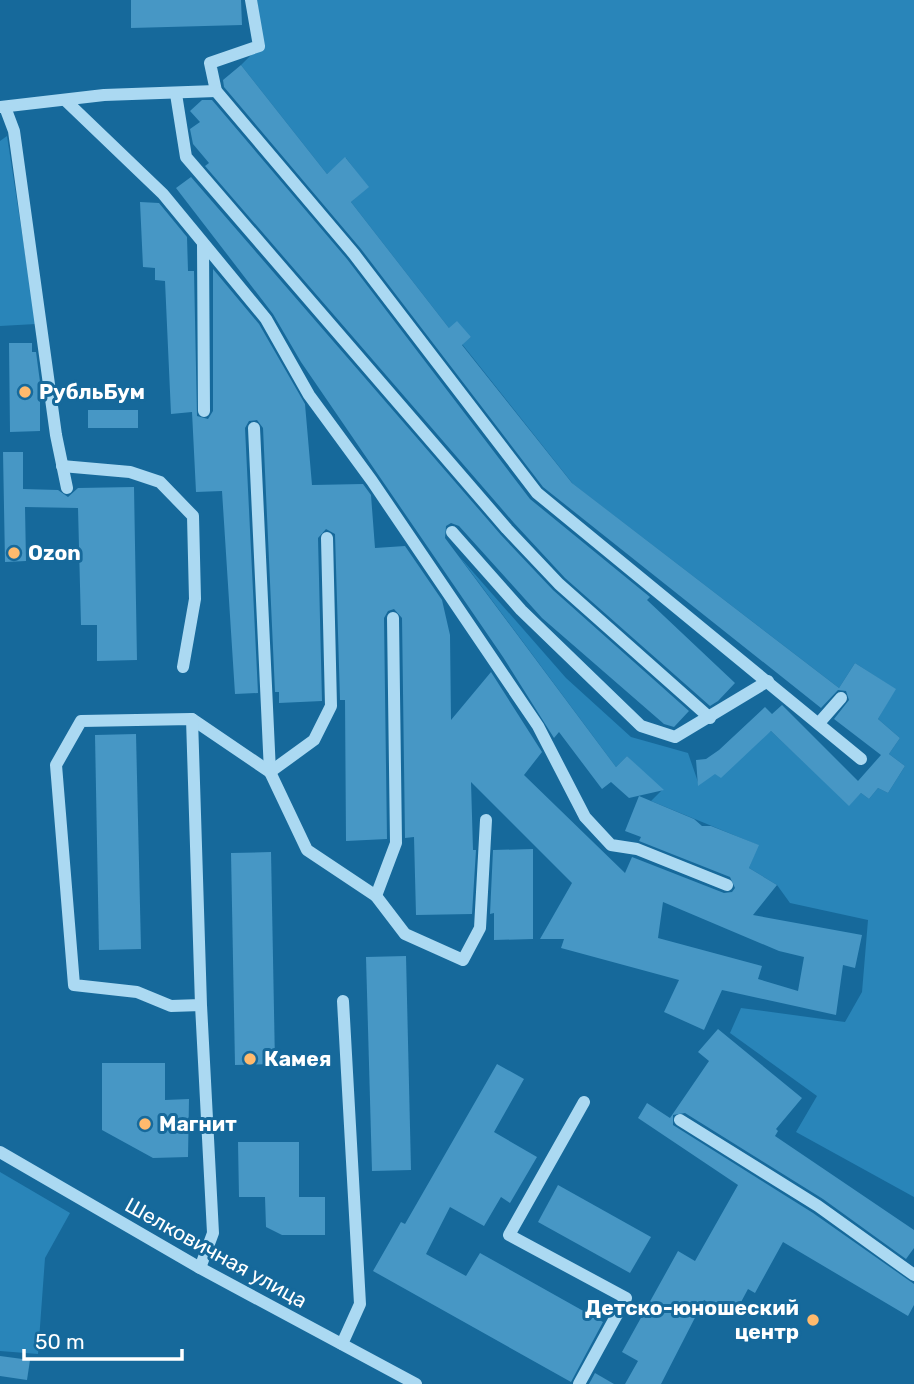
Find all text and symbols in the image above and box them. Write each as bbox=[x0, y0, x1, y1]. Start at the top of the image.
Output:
place label: РубльБум bbox=[39, 379, 145, 404]
marker: РубльБум bbox=[17, 384, 33, 400]
place label: Ozon bbox=[28, 540, 81, 565]
marker: Ozon bbox=[6, 545, 22, 561]
place label: Камея bbox=[264, 1046, 331, 1071]
marker: Камея bbox=[242, 1051, 258, 1067]
place label: Магнит bbox=[159, 1111, 237, 1136]
marker: Магнит bbox=[137, 1116, 153, 1132]
street label: Шелковичная улица bbox=[121, 1192, 312, 1313]
place label: Детско-юношеский центр bbox=[585, 1295, 799, 1344]
marker: Детско-юношеский центр bbox=[805, 1312, 821, 1328]
scale bar bbox=[24, 1318, 182, 1362]
text: 50 m bbox=[35, 1329, 85, 1354]

